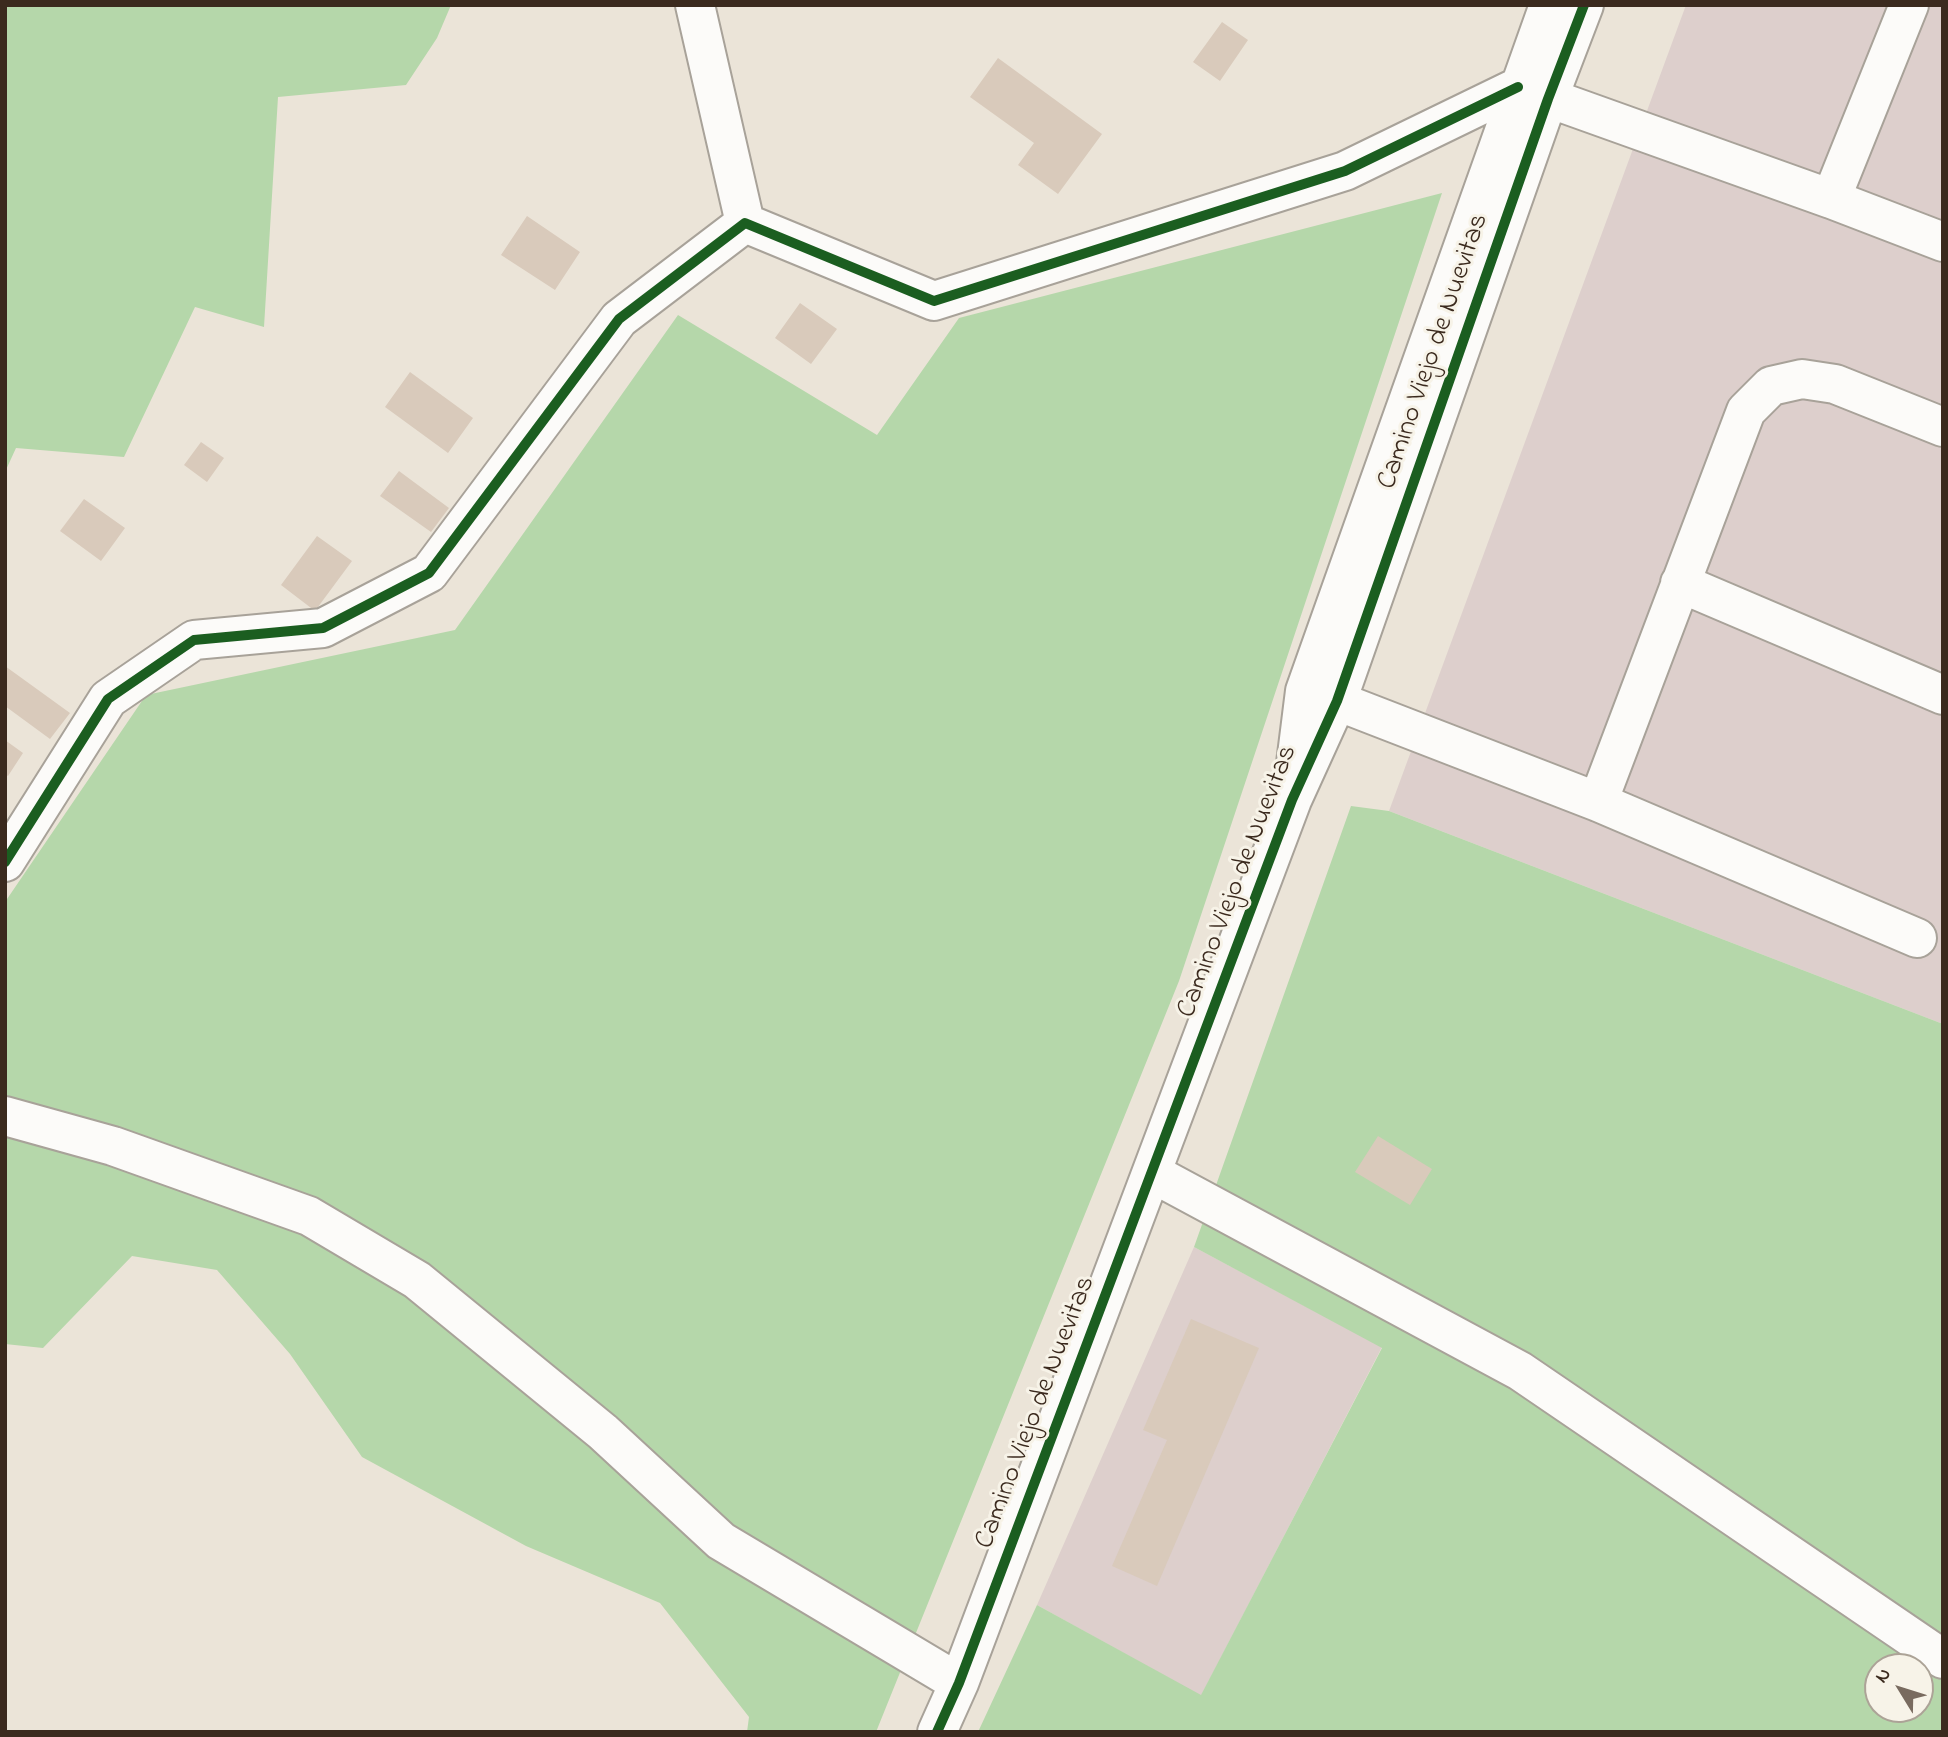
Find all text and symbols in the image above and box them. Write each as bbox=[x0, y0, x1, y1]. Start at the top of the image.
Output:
street label: Camino Viejo de Nuevitas bbox=[1372, 210, 1498, 494]
street label: Camino Viejo de Nuevitas bbox=[1171, 741, 1307, 1023]
street label: Camino Viejo de Nuevitas bbox=[969, 1272, 1105, 1554]
north arrow bbox=[1864, 1653, 1934, 1723]
text: N bbox=[1869, 1663, 1898, 1689]

